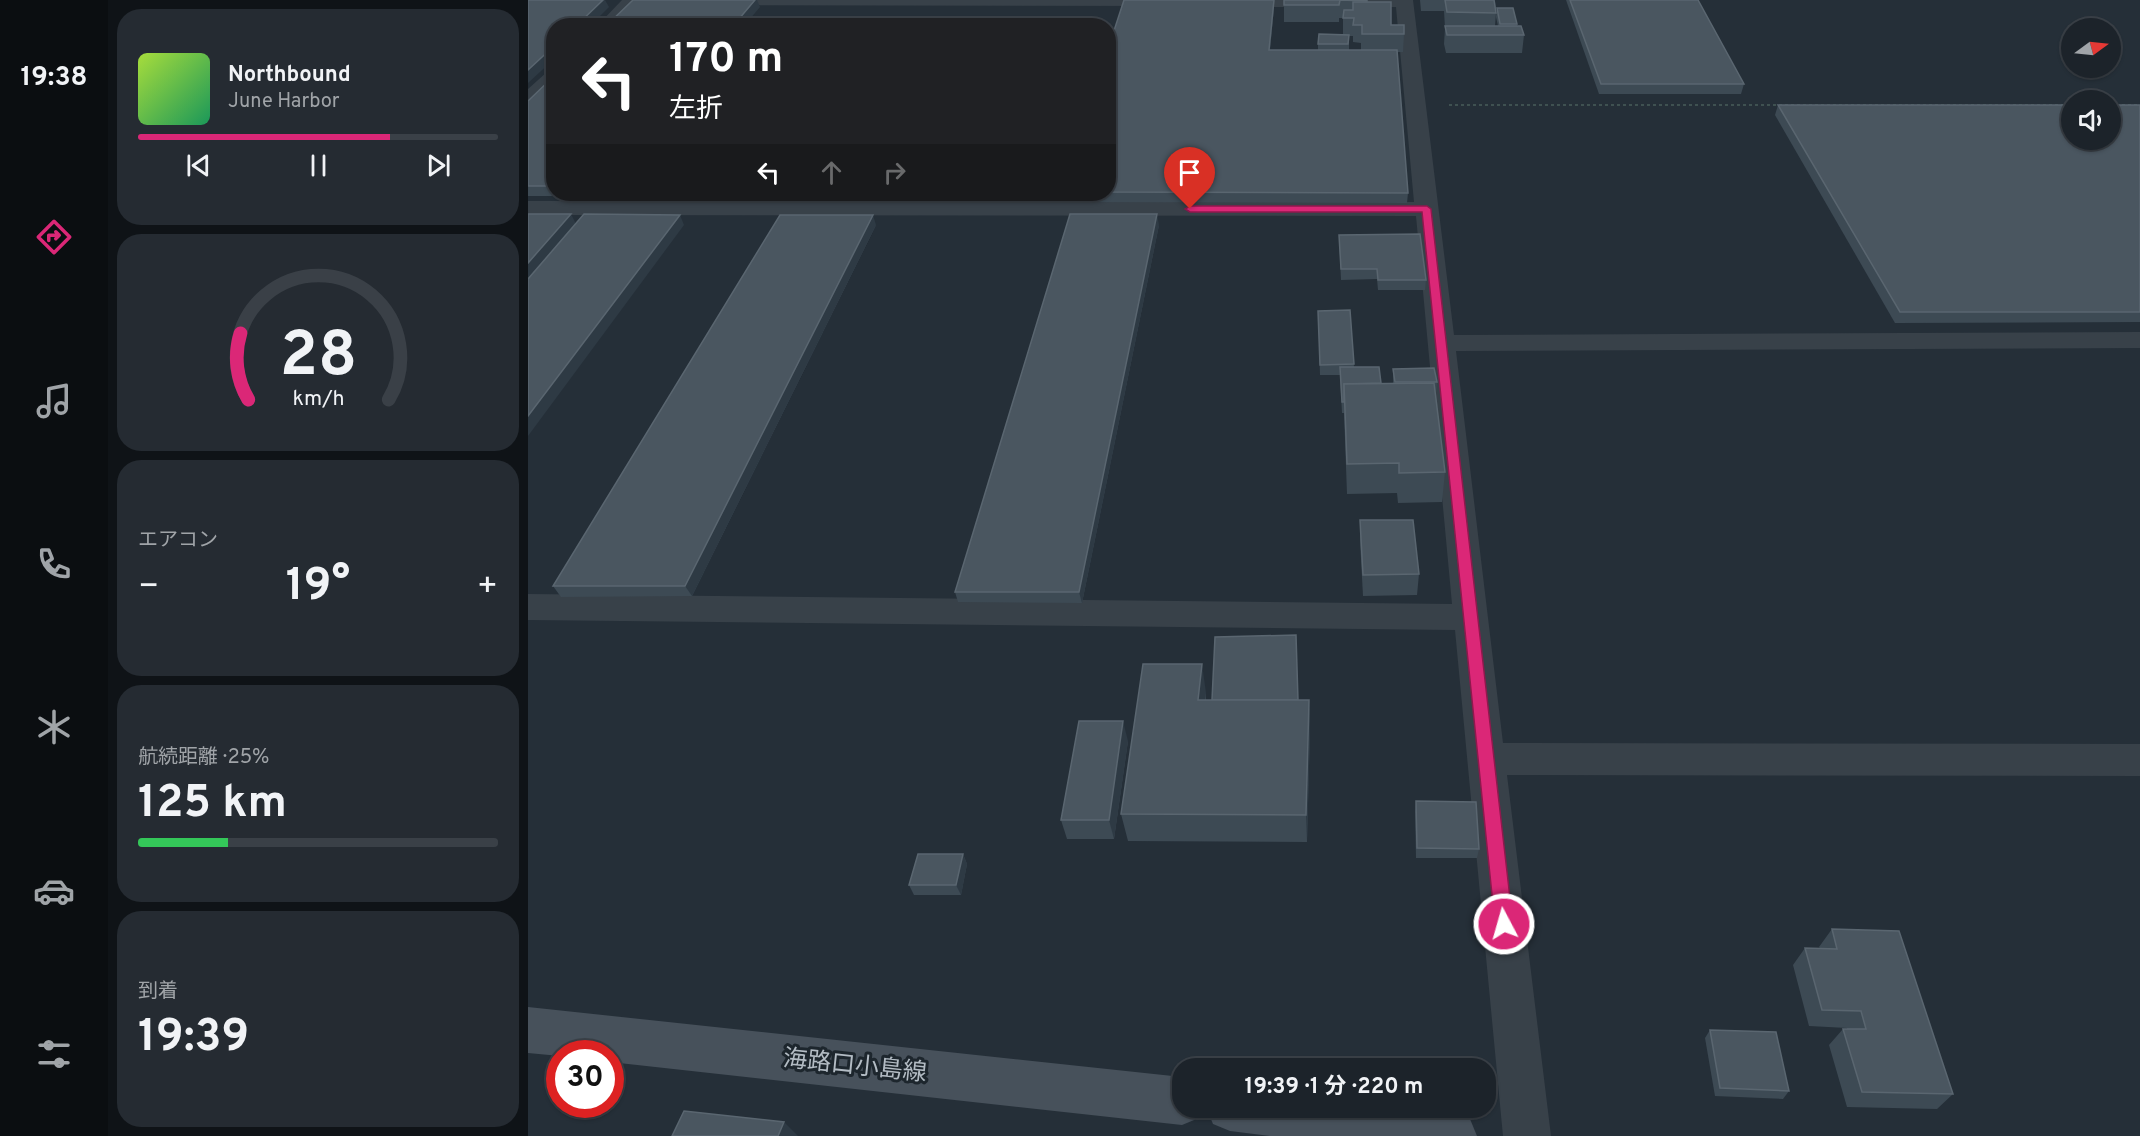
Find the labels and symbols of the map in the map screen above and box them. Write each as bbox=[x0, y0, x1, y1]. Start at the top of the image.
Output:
north arrow bbox=[2061, 18, 2121, 78]
pin bbox=[1164, 147, 1215, 209]
position arrow bbox=[1472, 892, 1536, 956]
speed limit sign: 30 bbox=[546, 1040, 624, 1118]
street label: 海路口小島線 bbox=[782, 1045, 928, 1089]

